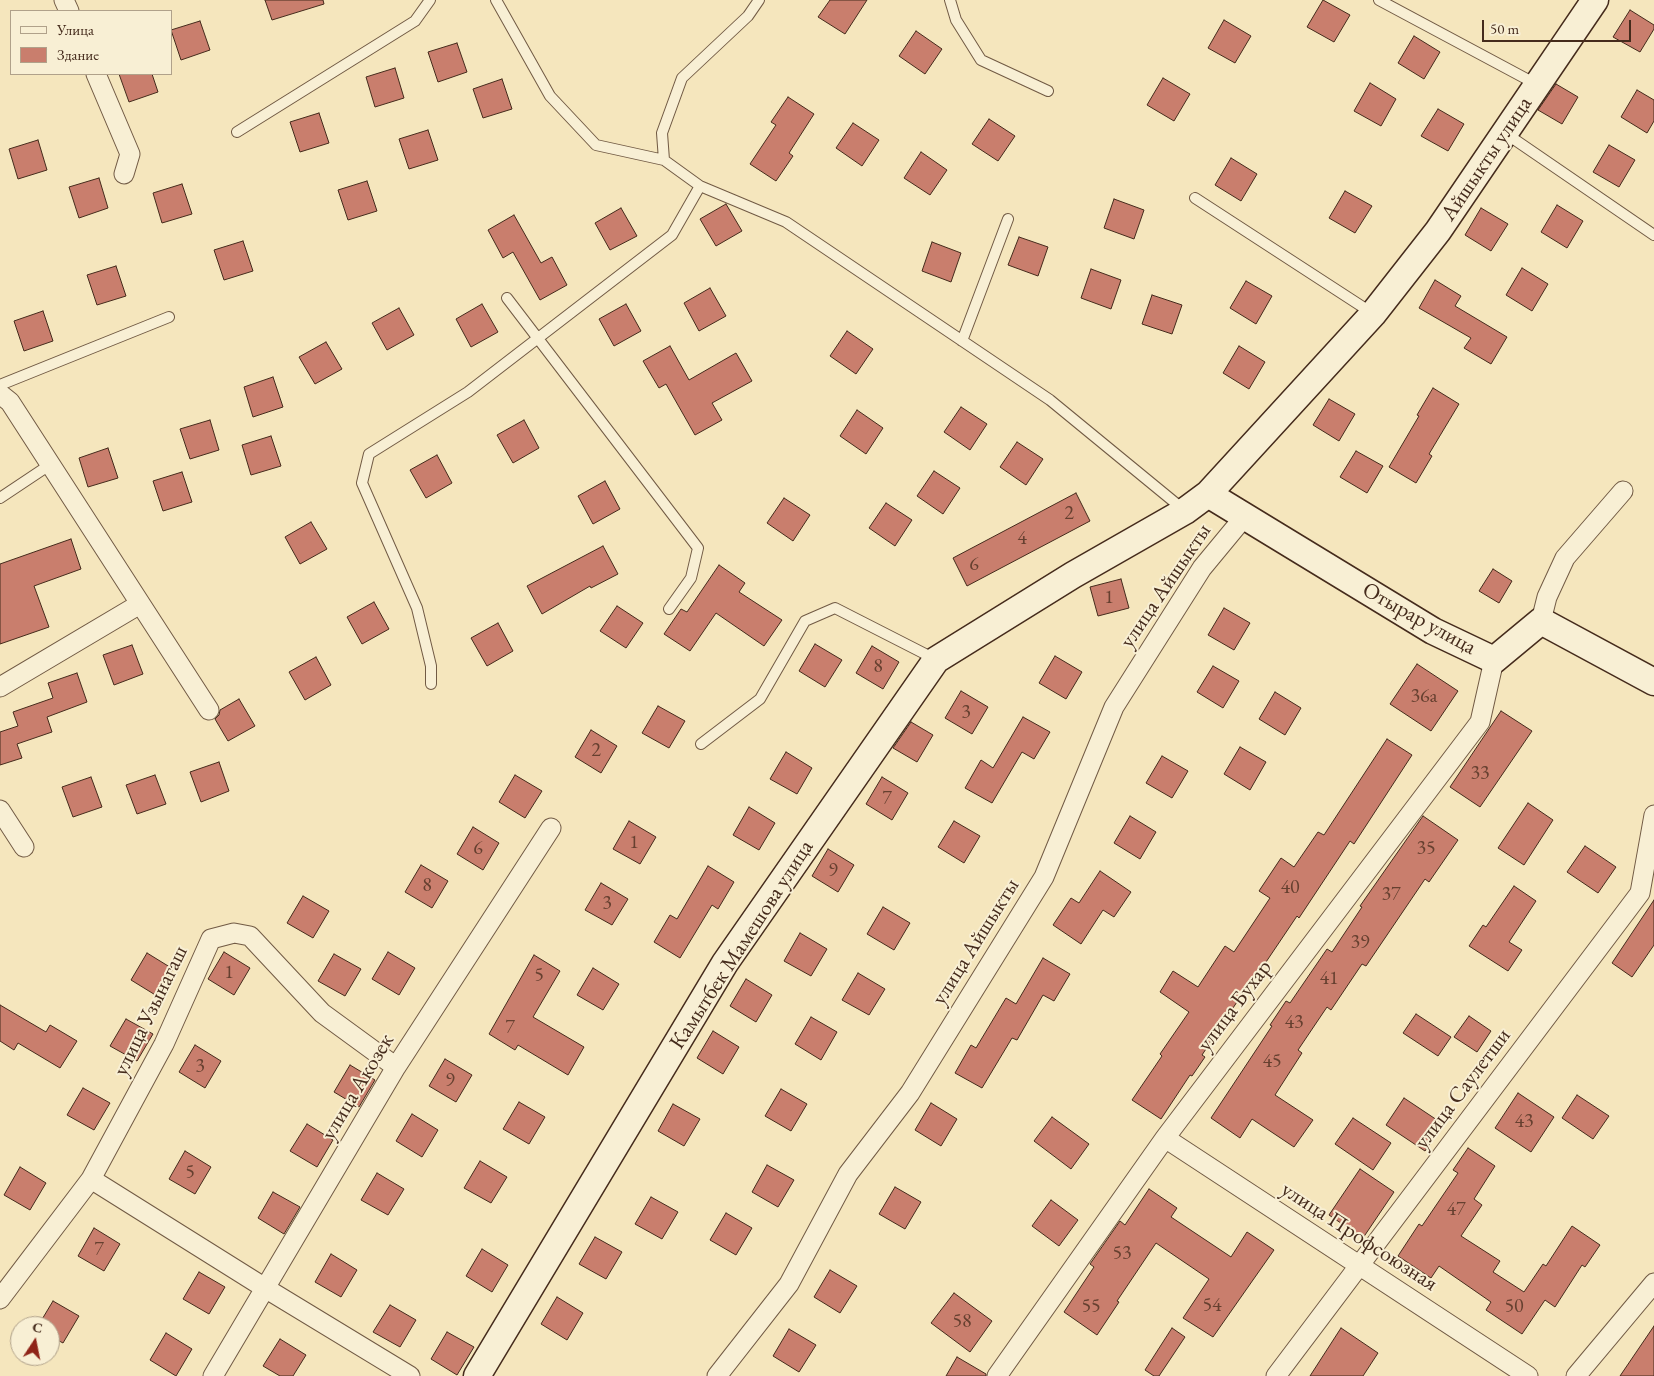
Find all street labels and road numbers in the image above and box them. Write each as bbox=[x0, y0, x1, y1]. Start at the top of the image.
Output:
street label: Айшыкты улица bbox=[1436, 92, 1538, 226]
street label: улица Айшыкты bbox=[1115, 519, 1217, 653]
street label: Отырар улица bbox=[1357, 577, 1481, 661]
street label: Камытбек Мамешова улица bbox=[665, 836, 819, 1054]
street label: улица Айшыкты bbox=[927, 874, 1025, 1010]
street label: улица Узынагаш bbox=[108, 942, 194, 1080]
street label: улица Бухар bbox=[1192, 955, 1278, 1057]
street label: улица Саулетши bbox=[1409, 1024, 1517, 1154]
street label: улица Акозек bbox=[316, 1029, 400, 1145]
street label: улица Профсоюзная bbox=[1276, 1177, 1442, 1297]

